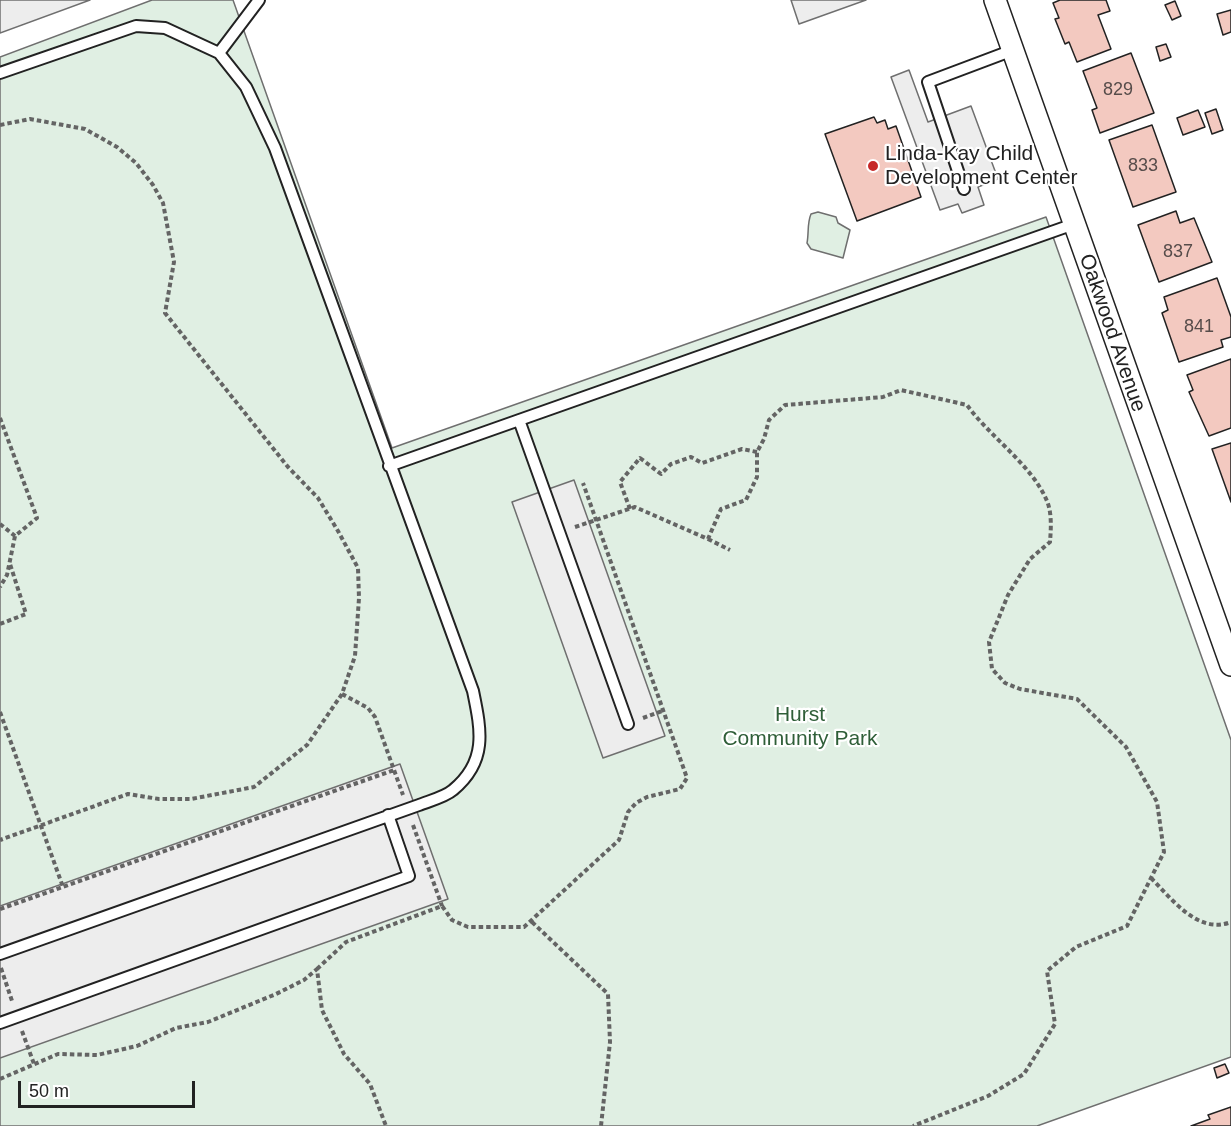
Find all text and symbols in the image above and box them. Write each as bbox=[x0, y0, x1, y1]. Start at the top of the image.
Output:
house number: 829 bbox=[1103, 79, 1133, 101]
place label: Linda-Kay Child Development Center bbox=[885, 141, 1078, 191]
house number: 833 bbox=[1128, 155, 1158, 177]
marker: Linda-Kay Child Development Center bbox=[866, 159, 880, 173]
house number: 837 bbox=[1163, 241, 1193, 263]
street label: Oakwood Avenue bbox=[1073, 251, 1151, 415]
house number: 841 bbox=[1184, 316, 1214, 338]
park label: Hurst Community Park bbox=[722, 702, 878, 752]
scale bar bbox=[21, 1069, 198, 1107]
text: 50 m bbox=[29, 1081, 69, 1101]

